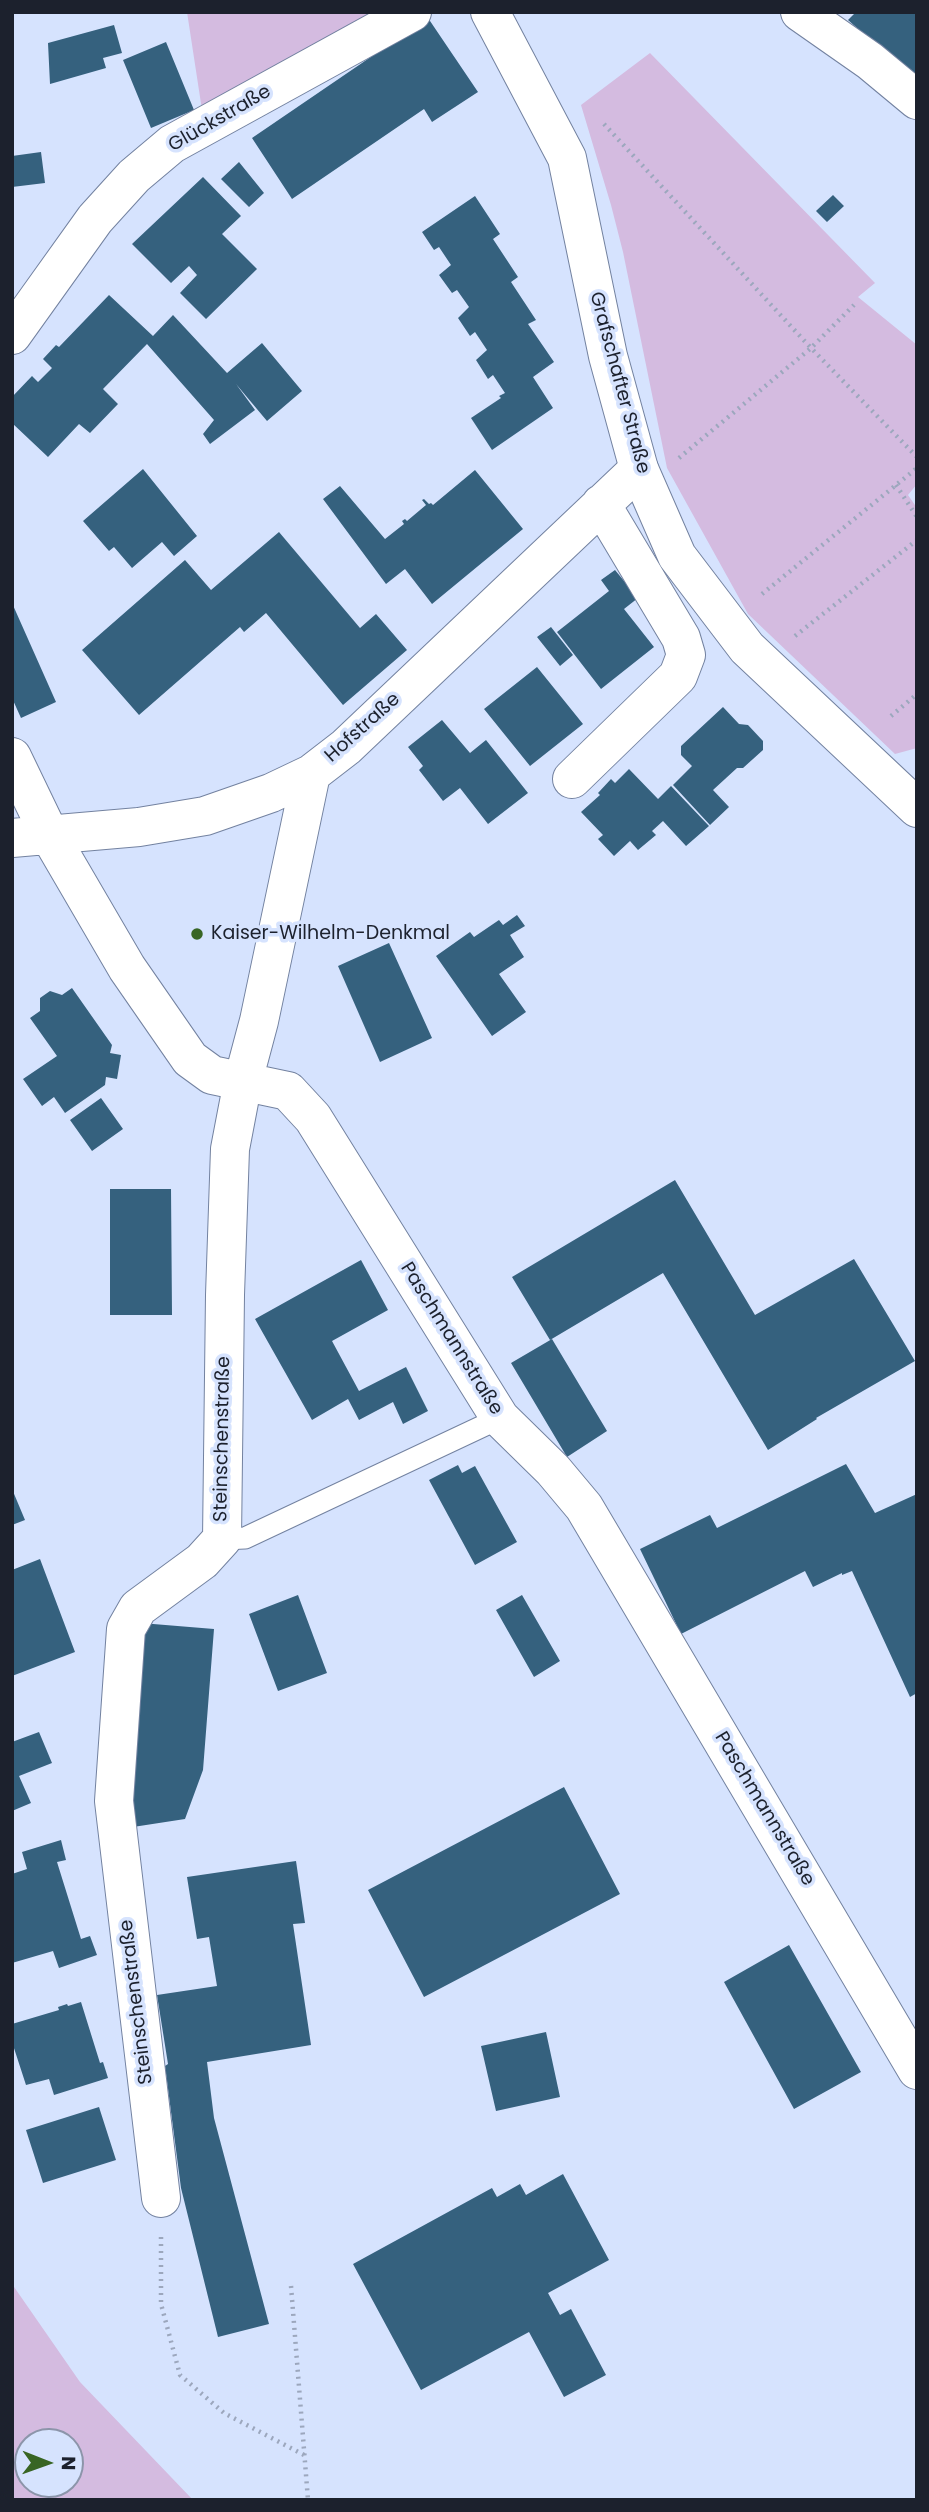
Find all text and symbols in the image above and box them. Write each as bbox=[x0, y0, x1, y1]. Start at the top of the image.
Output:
street label: Glückstraße bbox=[165, 81, 275, 157]
street label: Grafschafter Straße bbox=[584, 290, 654, 476]
street label: Hofstraße bbox=[321, 688, 405, 768]
place label: Kaiser-Wilhelm-Denkmal bbox=[211, 923, 450, 945]
marker: Kaiser-Wilhelm-Denkmal bbox=[189, 926, 205, 942]
street label: Paschmannstraße bbox=[395, 1258, 507, 1420]
street label: Steinschenstraße bbox=[210, 1356, 236, 1522]
street label: Paschmannstraße bbox=[709, 1728, 819, 1890]
street label: Steinschenstraße bbox=[116, 1918, 158, 2086]
north arrow bbox=[14, 2428, 84, 2498]
text: N bbox=[55, 2456, 82, 2471]

